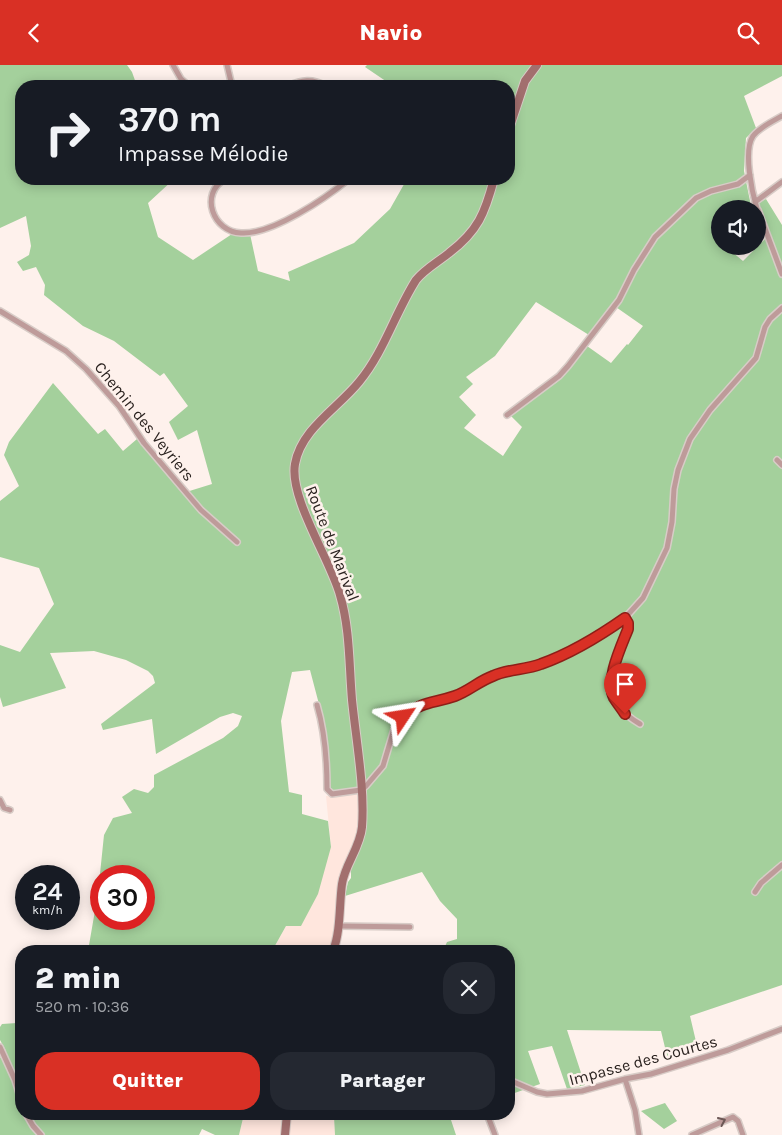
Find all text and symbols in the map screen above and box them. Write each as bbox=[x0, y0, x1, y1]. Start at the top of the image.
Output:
icon: back bbox=[20, 19, 48, 47]
icon: search bbox=[734, 19, 762, 47]
text: Navio bbox=[360, 20, 422, 46]
text: 370 m bbox=[118, 99, 221, 140]
icon: right bbox=[35, 100, 100, 165]
text: Impasse Mélodie bbox=[118, 141, 288, 167]
map controls bbox=[711, 200, 766, 255]
button: sound bbox=[711, 200, 766, 255]
street label: Chemin des Veyriers bbox=[91, 358, 199, 485]
street label: Route de Marival bbox=[302, 483, 363, 604]
pin bbox=[604, 663, 646, 714]
icon: arrive bbox=[611, 670, 639, 698]
position arrow bbox=[376, 690, 428, 742]
speed limit sign: 30 bbox=[90, 865, 155, 930]
text: 24 bbox=[32, 877, 63, 906]
text: km/h bbox=[32, 903, 63, 917]
text: 2 min bbox=[35, 960, 121, 996]
button: close bbox=[443, 962, 495, 1014]
text: 520 m · 10:36 bbox=[35, 997, 129, 1016]
street label: Impasse des Courtes bbox=[567, 1032, 719, 1089]
button: Quitter bbox=[35, 1052, 260, 1110]
button: Partager bbox=[270, 1052, 495, 1110]
one-way arrow bbox=[717, 1117, 726, 1127]

